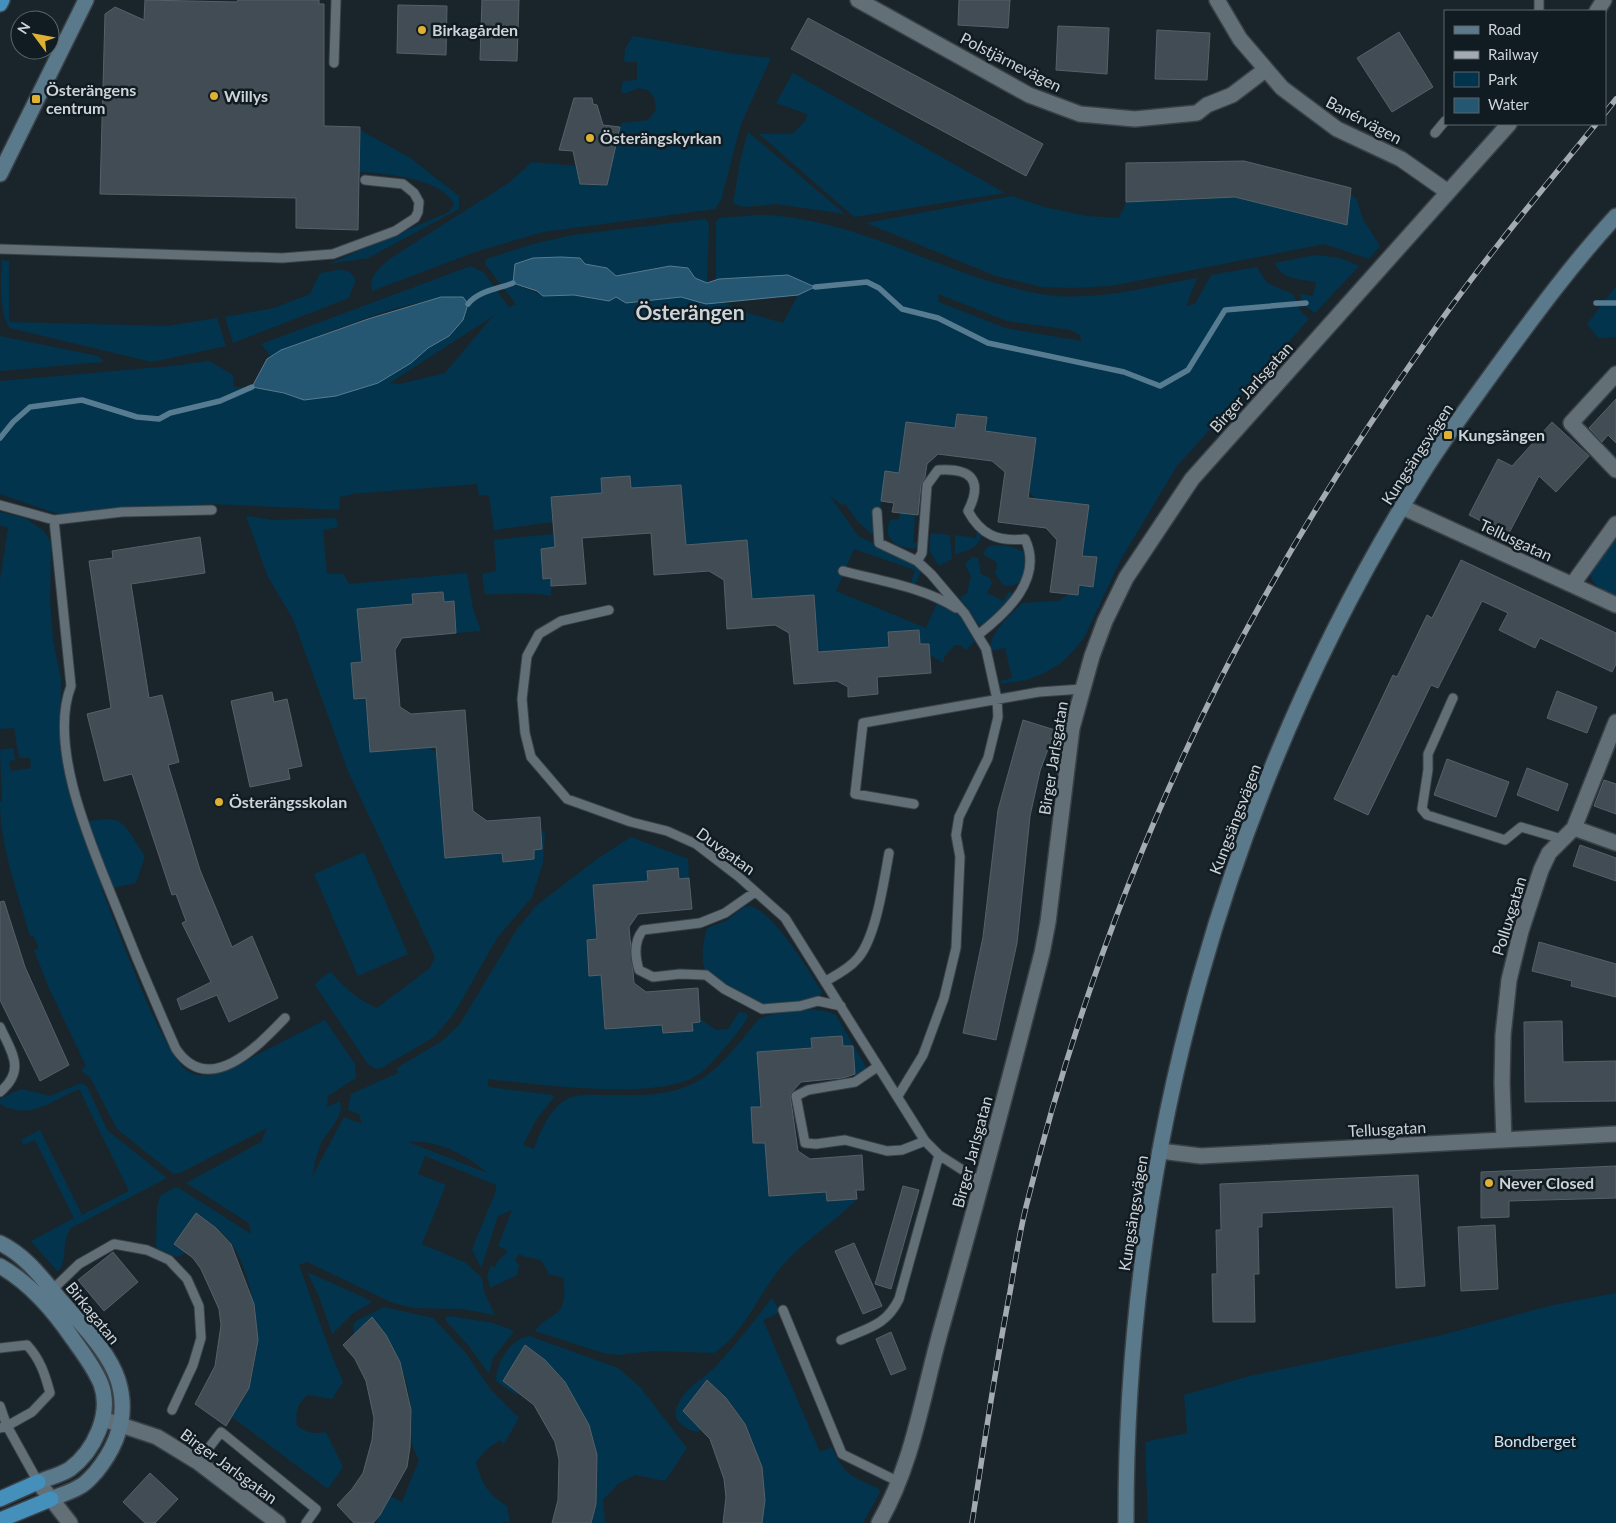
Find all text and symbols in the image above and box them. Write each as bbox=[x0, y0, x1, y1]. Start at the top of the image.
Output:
north arrow bbox=[10, 10, 60, 60]
legend bbox=[1444, 10, 1606, 125]
text: N bbox=[13, 19, 34, 37]
place label: Birkagården bbox=[432, 20, 518, 39]
text: Road bbox=[1488, 20, 1521, 38]
marker: Birkagården bbox=[416, 24, 428, 36]
street label: Polstjärnevägen bbox=[957, 28, 1065, 95]
text: Railway bbox=[1488, 45, 1539, 63]
text: Park bbox=[1488, 70, 1518, 88]
place label: Österängens centrum bbox=[46, 80, 136, 117]
place label: Willys bbox=[224, 86, 268, 105]
marker: Willys bbox=[208, 90, 220, 102]
street label: Banérvägen bbox=[1323, 92, 1405, 147]
marker: Österängens centrum bbox=[30, 93, 42, 105]
text: Water bbox=[1488, 95, 1529, 113]
place label: Österängskyrkan bbox=[600, 128, 721, 147]
marker: Österängskyrkan bbox=[584, 132, 596, 144]
district label: Österängen bbox=[635, 299, 745, 324]
street label: Birger Jarlsgatan bbox=[1205, 338, 1296, 436]
street label: Kungsängsvägen bbox=[1377, 400, 1456, 508]
place label: Kungsängen bbox=[1458, 425, 1545, 444]
marker: Kungsängen bbox=[1442, 429, 1454, 441]
street label: Tellusgatan bbox=[1477, 514, 1556, 565]
street label: Birger Jarlsgatan bbox=[1034, 700, 1071, 816]
street label: Kungsängsvägen bbox=[1205, 761, 1264, 877]
place label: Österängsskolan bbox=[229, 792, 347, 811]
marker: Österängsskolan bbox=[213, 796, 225, 808]
street label: Duvgatan bbox=[693, 823, 759, 878]
street label: Polluxgatan bbox=[1488, 874, 1530, 958]
street label: Birger Jarlsgatan bbox=[947, 1094, 996, 1210]
street label: Tellusgatan bbox=[1347, 1117, 1426, 1140]
street label: Kungsängsvägen bbox=[1114, 1154, 1151, 1272]
place label: Never Closed bbox=[1499, 1173, 1594, 1192]
marker: Never Closed bbox=[1483, 1177, 1495, 1189]
street label: Birkagatan bbox=[62, 1278, 124, 1348]
street label: Birger Jarlsgatan bbox=[177, 1424, 281, 1507]
park label: Bondberget bbox=[1494, 1431, 1577, 1450]

